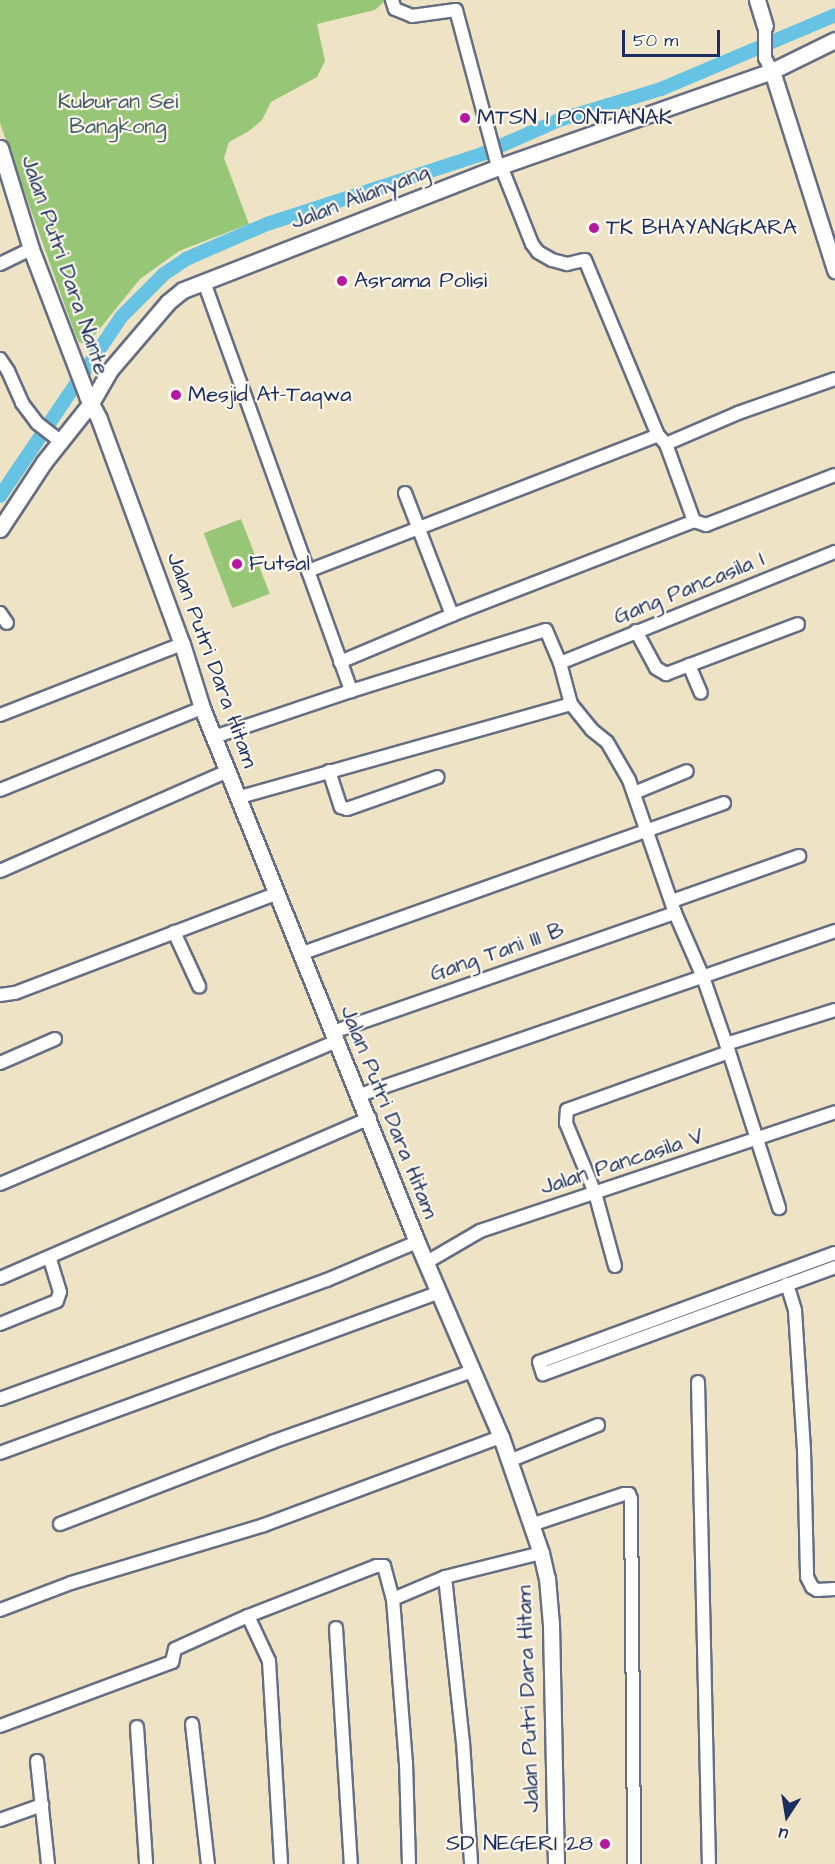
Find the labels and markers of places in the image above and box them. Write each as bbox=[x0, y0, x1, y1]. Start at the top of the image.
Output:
place label: MTSN 1 PONTIANAK bbox=[477, 105, 672, 131]
marker: MTSN 1 PONTIANAK bbox=[458, 111, 472, 125]
place label: TK BHAYANGKARA bbox=[606, 215, 797, 241]
marker: TK BHAYANGKARA bbox=[587, 221, 601, 235]
place label: Asrama Polisi bbox=[354, 268, 487, 294]
marker: Asrama Polisi bbox=[335, 274, 349, 288]
place label: Mesjid At-Taqwa bbox=[188, 382, 351, 408]
marker: Mesjid At-Taqwa bbox=[169, 388, 183, 402]
place label: Futsal bbox=[249, 551, 310, 577]
marker: Futsal bbox=[230, 557, 244, 571]
place label: SD NEGERI 28 bbox=[446, 1831, 593, 1857]
marker: SD NEGERI 28 bbox=[598, 1837, 612, 1851]

